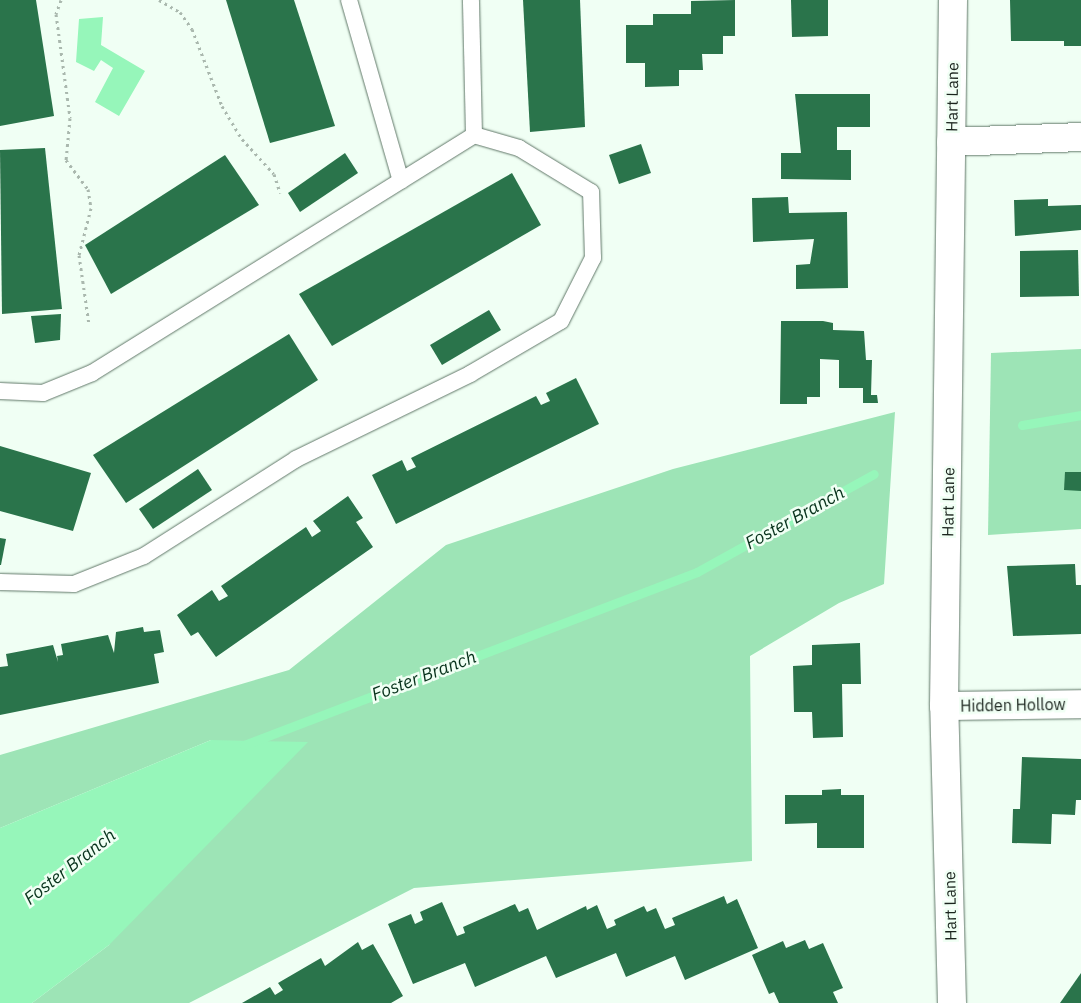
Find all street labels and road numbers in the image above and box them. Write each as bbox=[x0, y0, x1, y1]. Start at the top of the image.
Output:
street label: Hart Lane bbox=[942, 62, 962, 132]
street label: Hart Lane bbox=[938, 467, 958, 537]
street label: Hidden Hollow bbox=[960, 694, 1066, 716]
street label: Hart Lane bbox=[940, 871, 960, 941]

